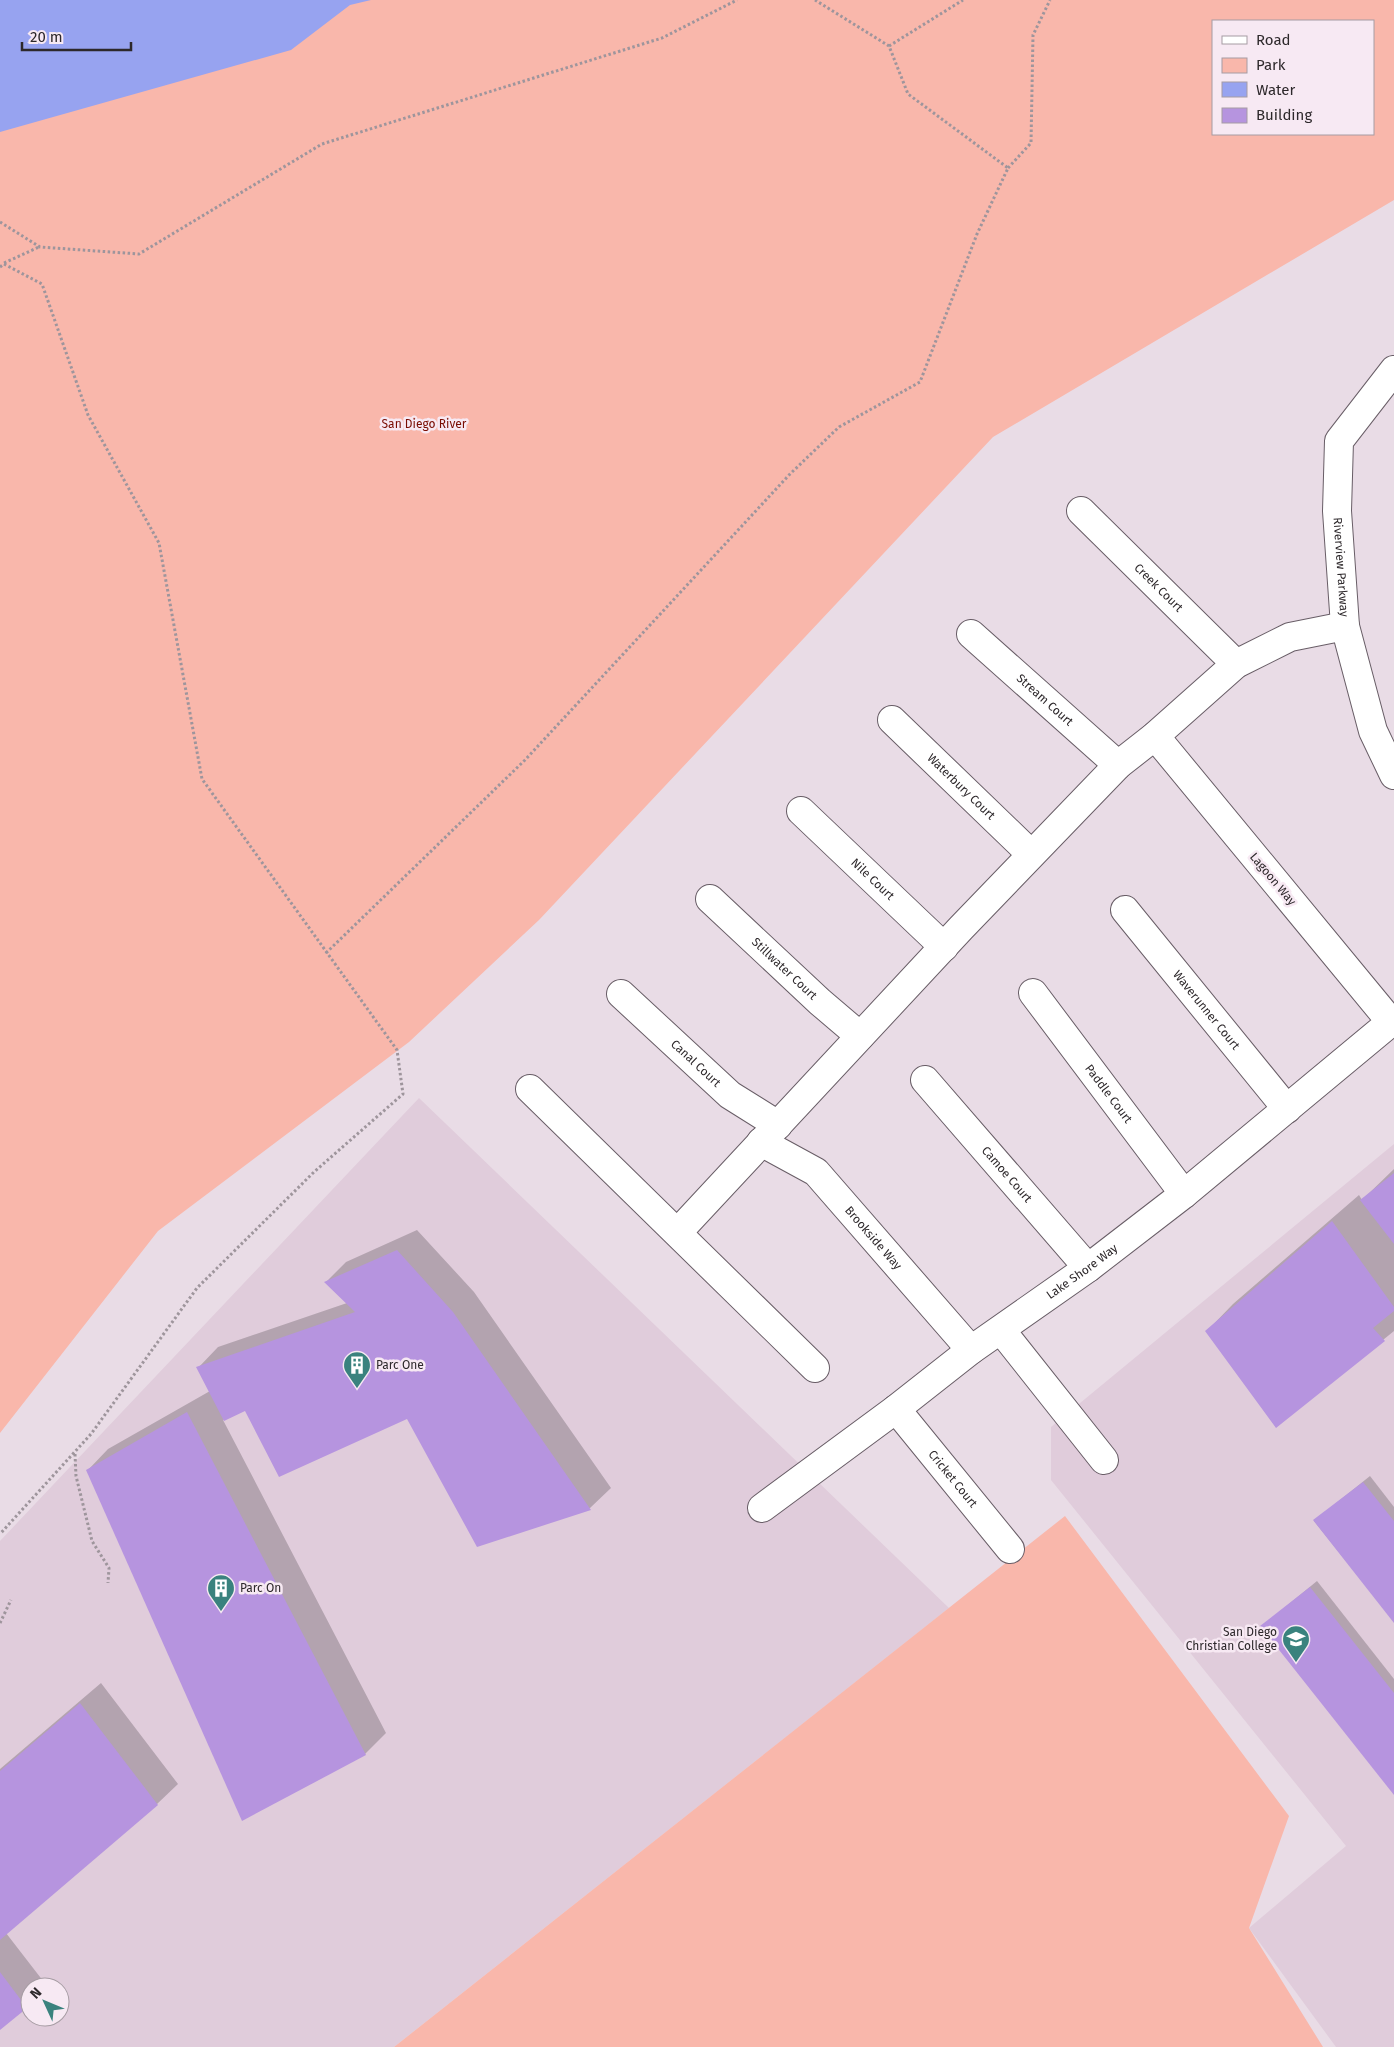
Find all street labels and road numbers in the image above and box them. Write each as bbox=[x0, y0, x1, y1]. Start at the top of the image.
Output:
street label: Riverview Parkway bbox=[1330, 517, 1351, 617]
street label: Creek Court bbox=[1131, 561, 1186, 615]
street label: Stream Court bbox=[1014, 671, 1077, 729]
street label: Waterbury Court bbox=[924, 751, 998, 823]
street label: Lagoon Way bbox=[1247, 850, 1299, 908]
street label: Nile Court bbox=[848, 855, 898, 903]
street label: Stillwater Court bbox=[749, 935, 821, 1003]
street label: Waverunner Court bbox=[1170, 968, 1243, 1053]
street label: Canal Court bbox=[668, 1037, 724, 1090]
street label: Paddle Court bbox=[1082, 1062, 1136, 1126]
street label: Camoe Court bbox=[979, 1144, 1035, 1206]
street label: Brookside Way bbox=[842, 1203, 905, 1273]
street label: Lake Shore Way bbox=[1044, 1241, 1120, 1302]
street label: Cricket Court bbox=[925, 1447, 981, 1511]

